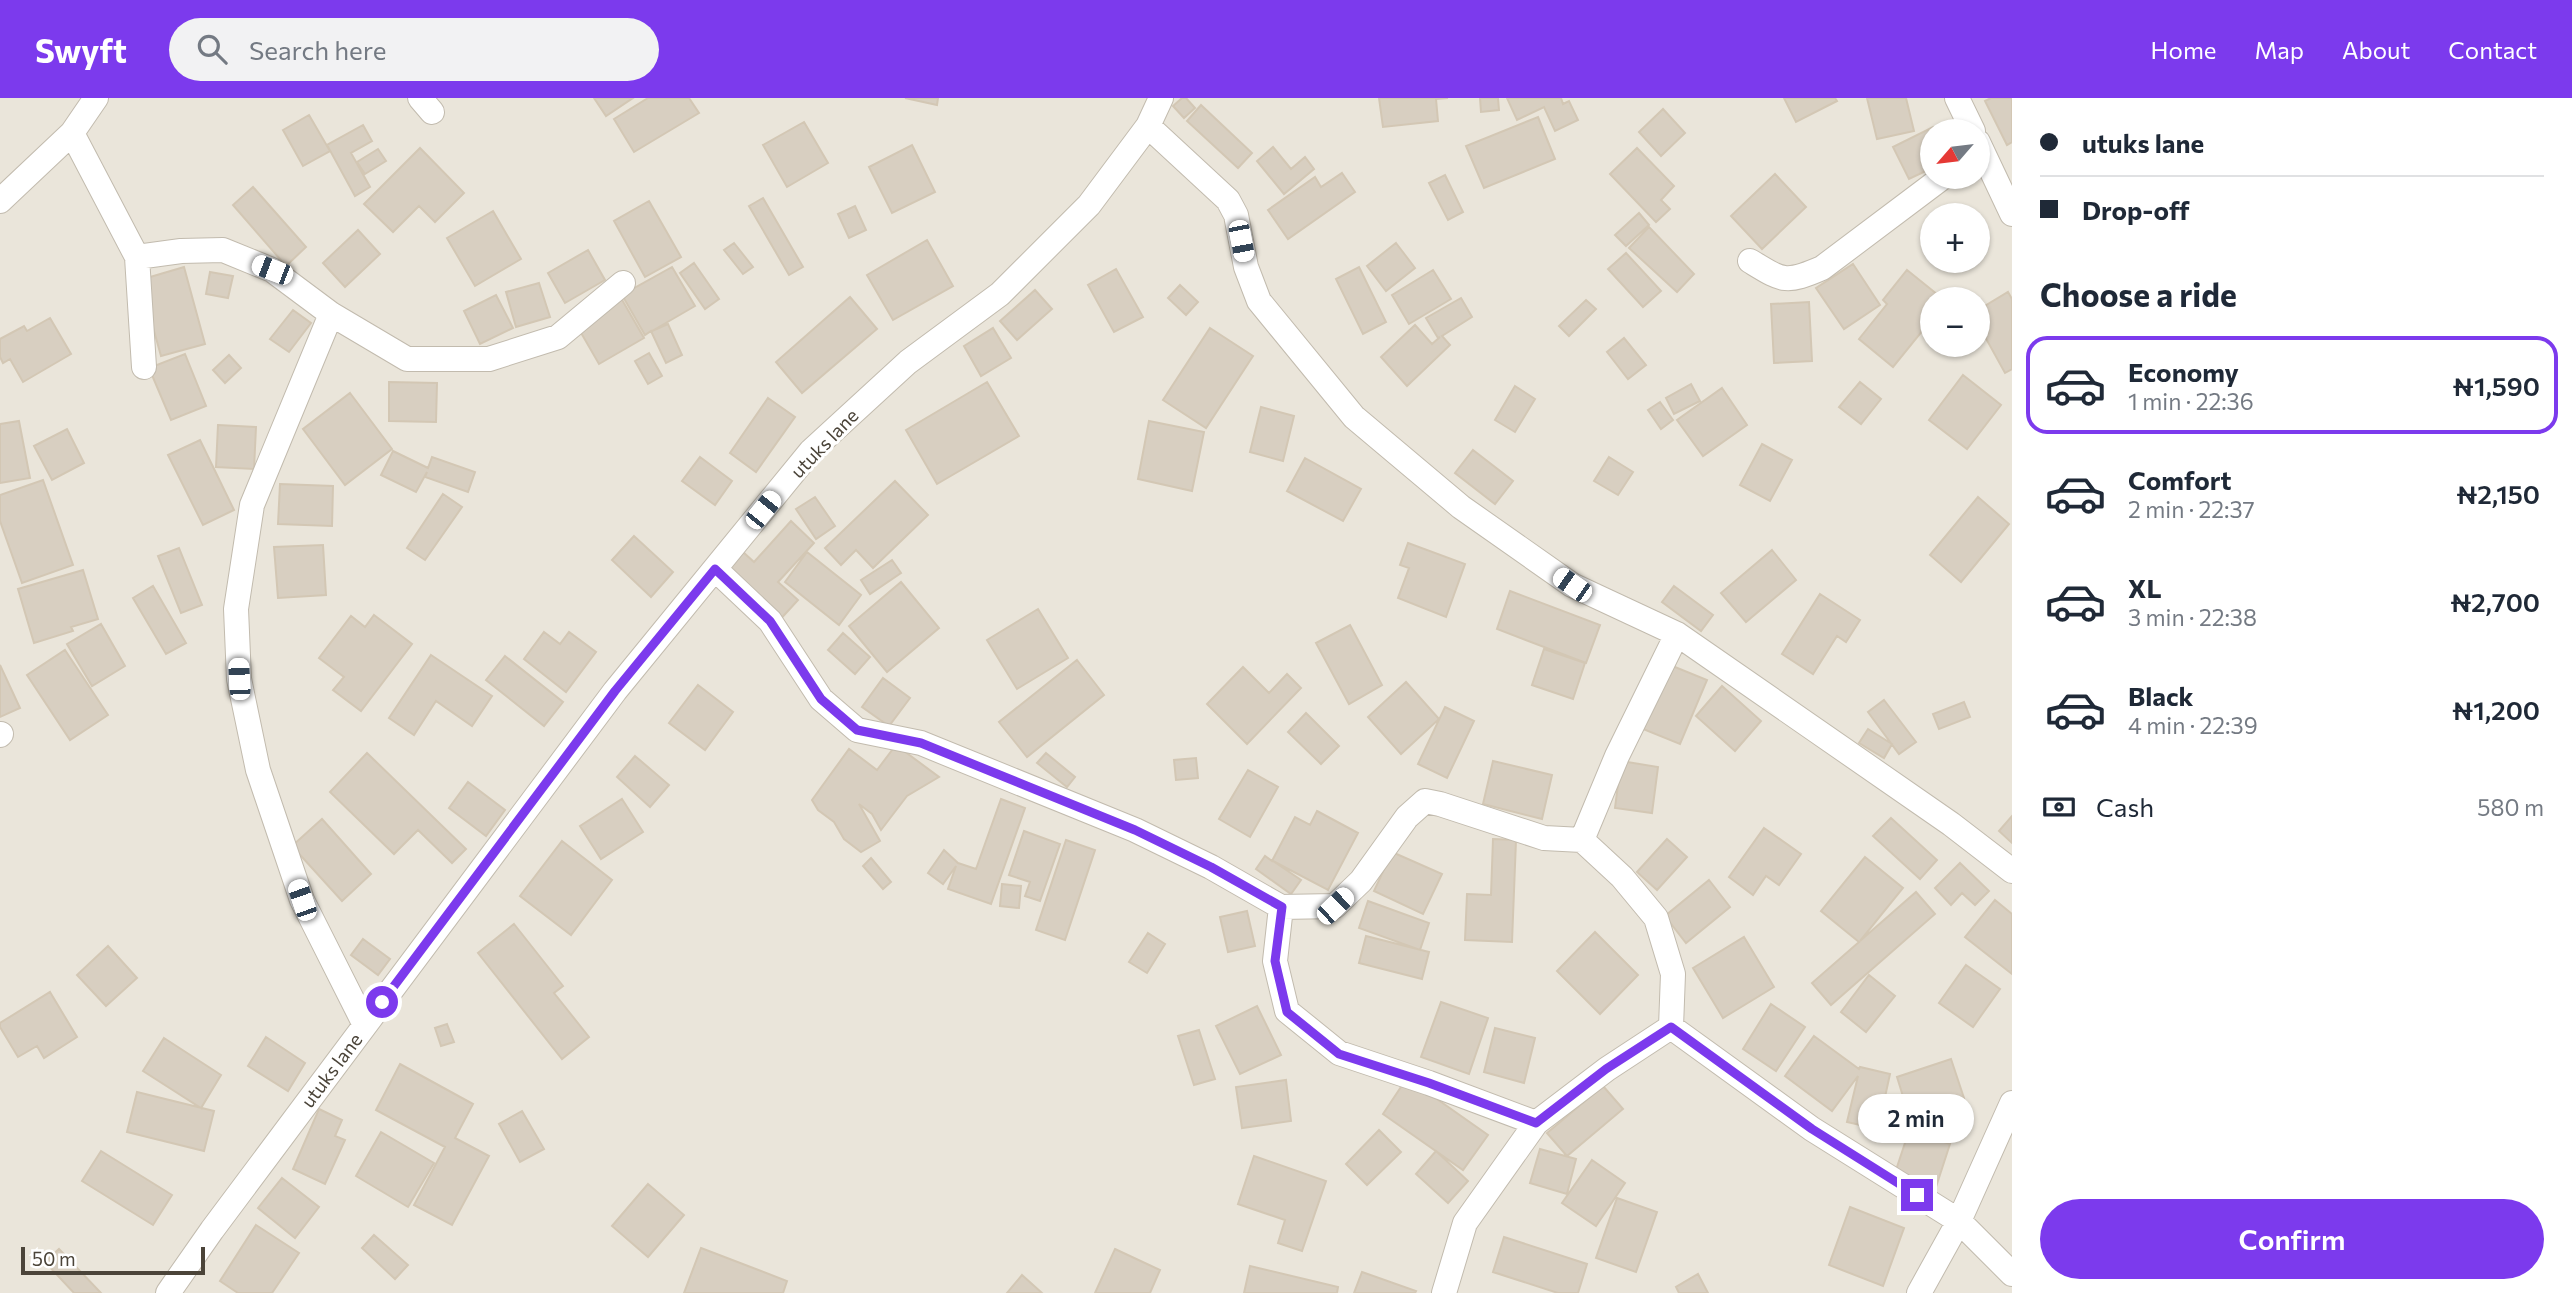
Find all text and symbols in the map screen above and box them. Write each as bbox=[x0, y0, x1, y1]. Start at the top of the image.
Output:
search box bbox=[169, 18, 659, 81]
text: Swyft bbox=[35, 29, 127, 70]
icon: search bbox=[193, 30, 231, 68]
text: Search here bbox=[249, 34, 386, 65]
text: Home bbox=[2151, 35, 2217, 64]
text: Map bbox=[2255, 35, 2304, 64]
text: About bbox=[2342, 35, 2410, 64]
text: Contact bbox=[2448, 35, 2537, 64]
north arrow bbox=[1920, 119, 1990, 189]
map controls bbox=[1920, 119, 1990, 357]
text: utuks lane bbox=[2082, 127, 2204, 158]
text: Drop-off bbox=[2082, 194, 2189, 225]
button: + bbox=[1920, 203, 1990, 273]
car bbox=[1227, 218, 1256, 264]
car bbox=[249, 253, 296, 287]
text: Choose a ride bbox=[2040, 274, 2237, 314]
button: − bbox=[1920, 287, 1990, 357]
icon: car bbox=[2044, 354, 2107, 417]
text: Economy bbox=[2128, 356, 2239, 387]
text: ₦1,590 bbox=[2453, 370, 2540, 401]
text: 1 min · 22:36 bbox=[2128, 387, 2254, 415]
street label: utuks lane bbox=[785, 404, 863, 482]
icon: car bbox=[2044, 462, 2107, 525]
text: Comfort bbox=[2128, 464, 2231, 495]
text: ₦2,150 bbox=[2456, 478, 2540, 509]
car bbox=[742, 487, 785, 533]
text: 2 min · 22:37 bbox=[2128, 495, 2255, 523]
car bbox=[1549, 564, 1596, 606]
icon: car bbox=[2044, 570, 2107, 633]
text: XL bbox=[2128, 572, 2162, 603]
text: ₦2,700 bbox=[2450, 586, 2540, 617]
text: 3 min · 22:38 bbox=[2128, 603, 2257, 631]
car bbox=[228, 657, 251, 701]
icon: car bbox=[2044, 678, 2107, 741]
text: Black bbox=[2128, 680, 2194, 711]
text: ₦1,200 bbox=[2452, 694, 2540, 725]
text: 4 min · 22:39 bbox=[2128, 711, 2258, 739]
icon: cash bbox=[2040, 788, 2078, 826]
text: Cash bbox=[2096, 791, 2154, 822]
text: 580 m bbox=[2477, 793, 2544, 821]
car bbox=[286, 877, 319, 923]
car bbox=[1313, 884, 1358, 928]
route start bbox=[366, 986, 398, 1018]
street label: utuks lane bbox=[296, 1028, 366, 1112]
callout: 2 min bbox=[1859, 1094, 1975, 1142]
text: 2 min bbox=[1888, 1104, 1944, 1132]
route end bbox=[1901, 1179, 1933, 1211]
button: Confirm bbox=[2040, 1199, 2544, 1279]
scale bar bbox=[21, 1244, 205, 1276]
text: 50 m bbox=[32, 1247, 76, 1270]

